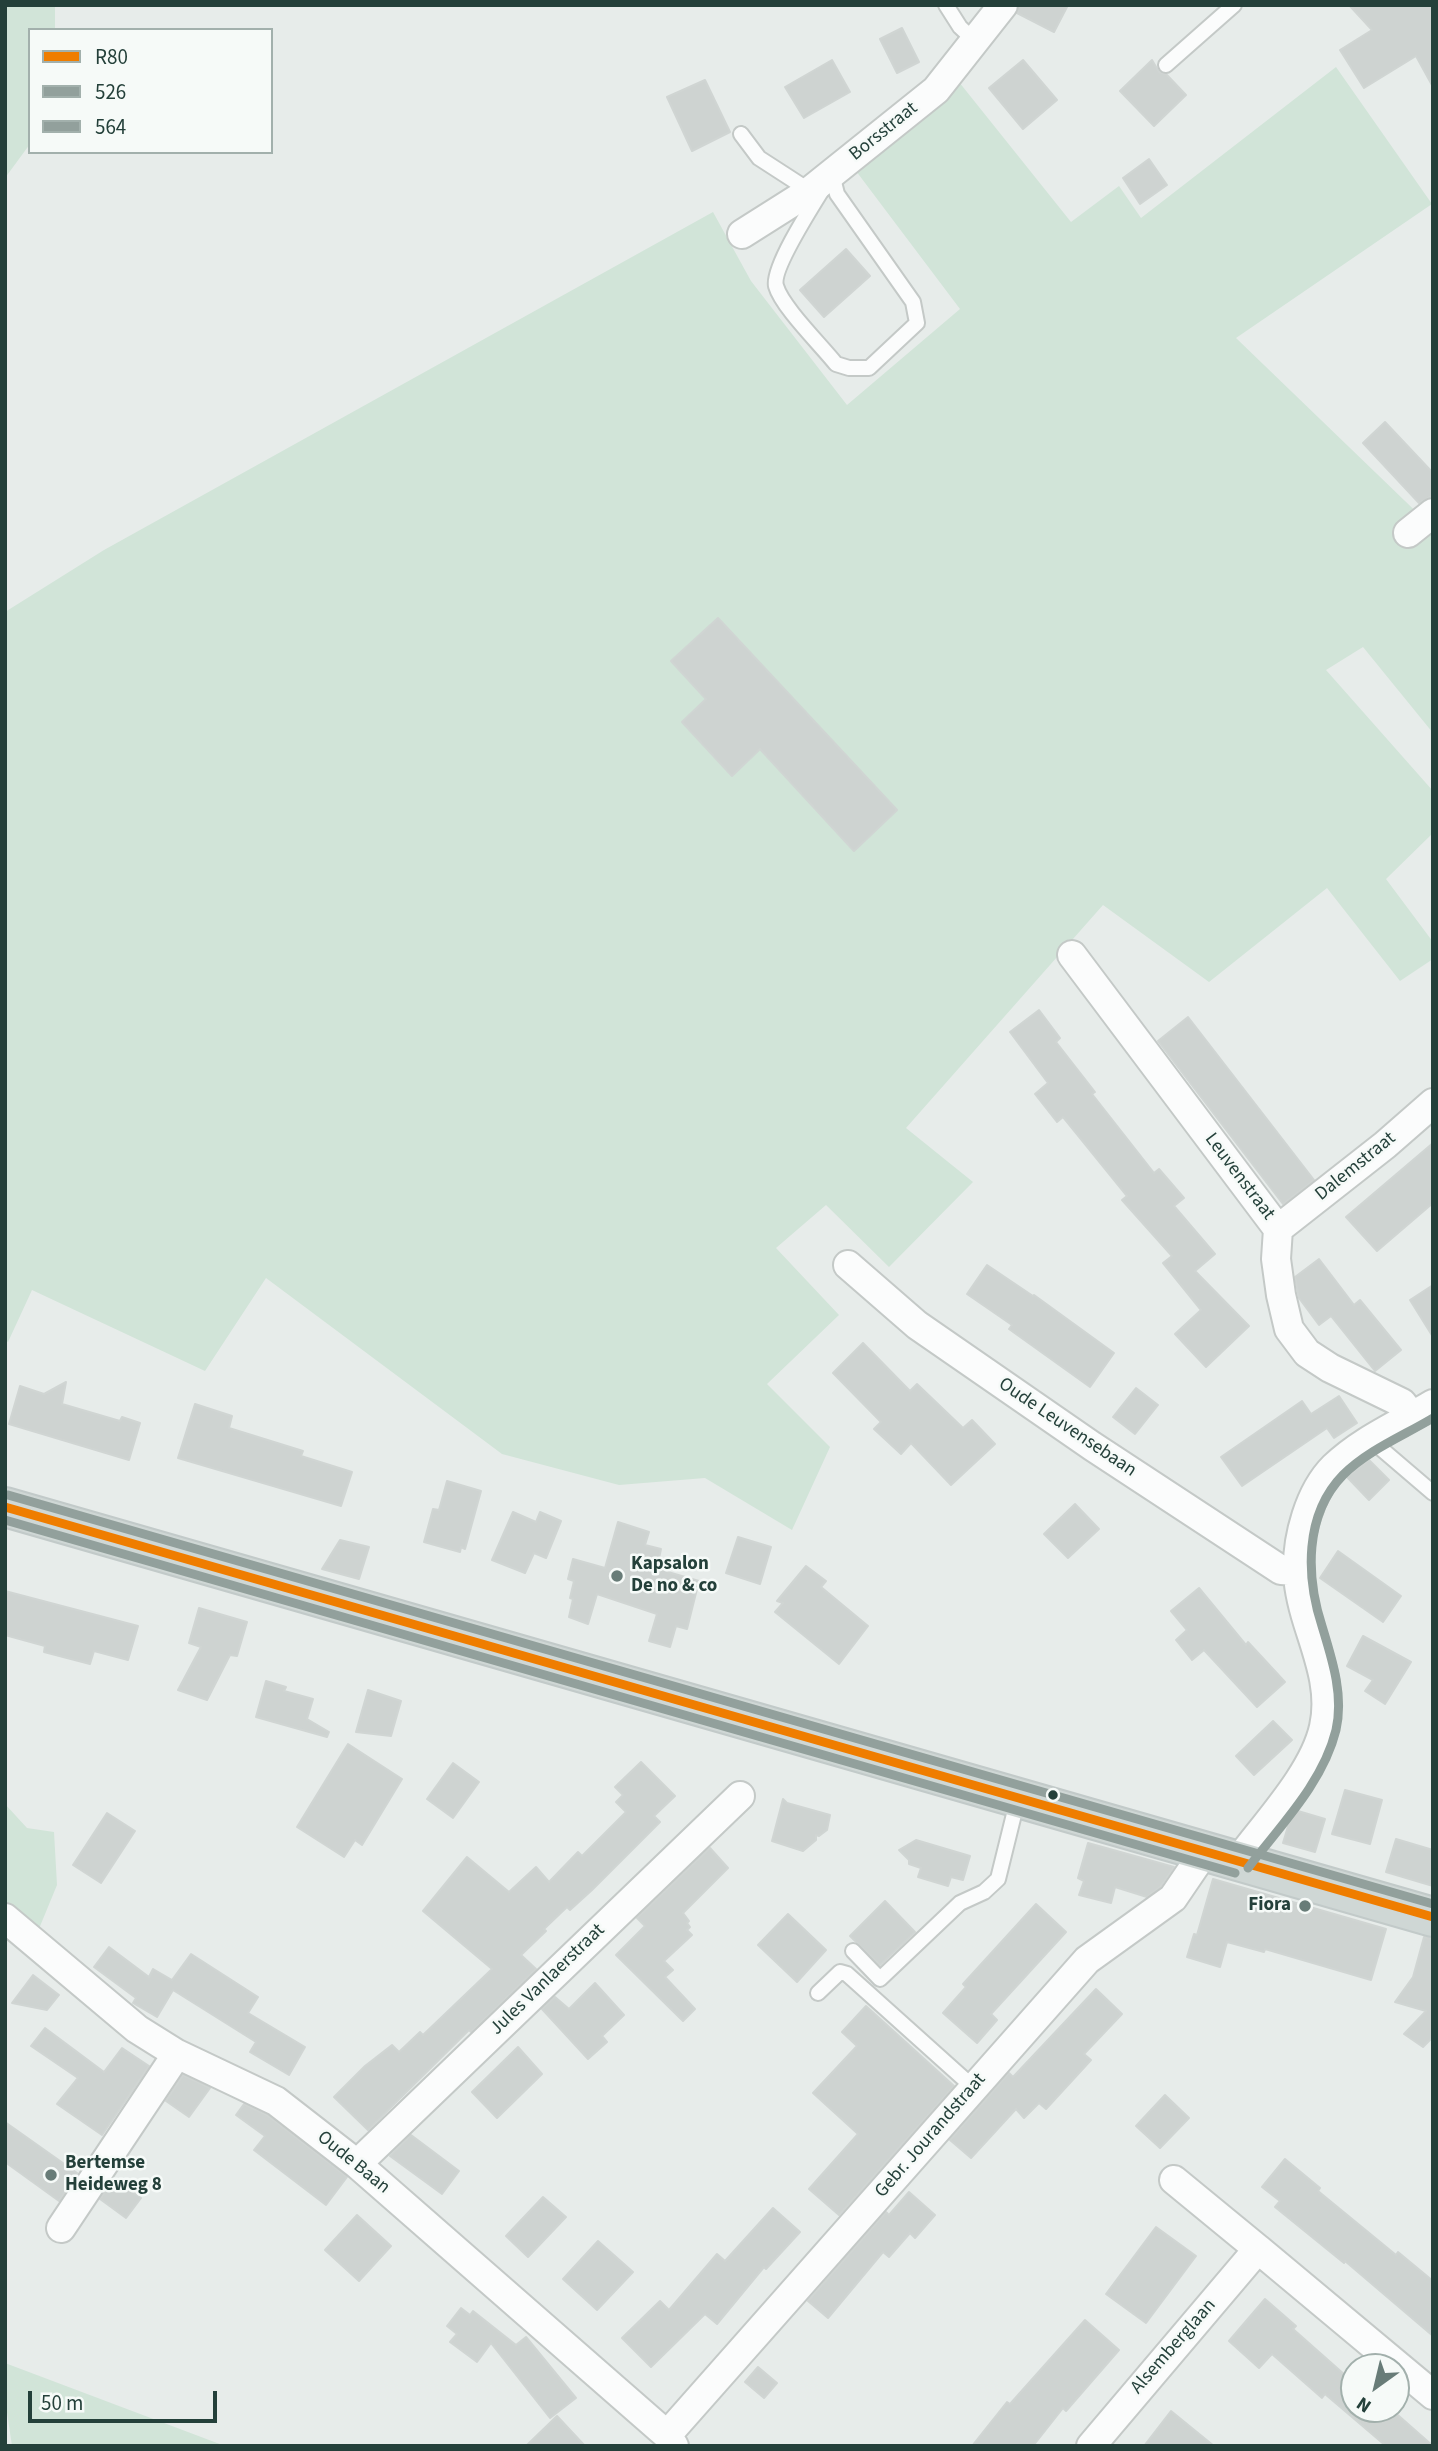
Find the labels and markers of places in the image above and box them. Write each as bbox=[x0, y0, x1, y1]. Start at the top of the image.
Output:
place label: Kapsalon De no & co bbox=[631, 1554, 717, 1598]
marker: Kapsalon De no & co bbox=[609, 1568, 625, 1584]
unlabelled marker bbox=[1046, 1788, 1060, 1802]
place label: Fiora bbox=[1248, 1895, 1291, 1917]
marker: Fiora bbox=[1297, 1898, 1313, 1914]
place label: Bertemse Heideweg 8 bbox=[65, 2153, 162, 2197]
marker: Bertemse Heideweg 8 bbox=[43, 2167, 59, 2183]

